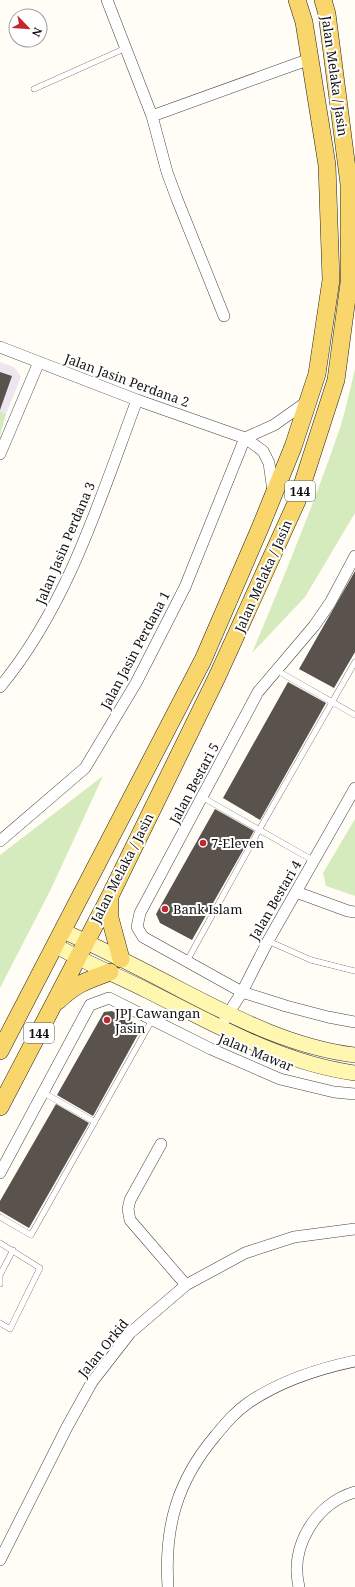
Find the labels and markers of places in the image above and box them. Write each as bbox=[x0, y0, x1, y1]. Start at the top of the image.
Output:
place label: 7-Eleven bbox=[211, 834, 265, 852]
marker: 7-Eleven bbox=[198, 838, 208, 848]
place label: Bank Islam bbox=[173, 900, 242, 918]
marker: Bank Islam bbox=[160, 904, 170, 914]
place label: JPJ Cawangan Jasin bbox=[114, 1004, 201, 1037]
marker: JPJ Cawangan Jasin bbox=[102, 1015, 112, 1025]

